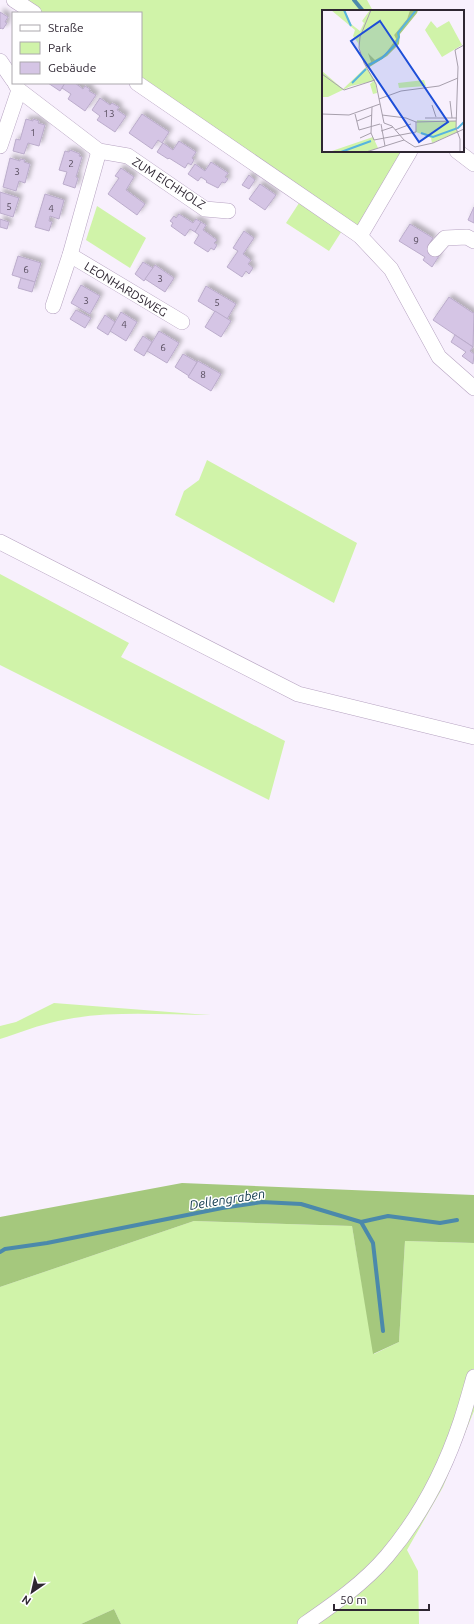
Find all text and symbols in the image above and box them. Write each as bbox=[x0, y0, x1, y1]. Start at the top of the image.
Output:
inset map bbox=[322, 10, 464, 152]
legend bbox=[12, 12, 142, 84]
text: Straße bbox=[48, 21, 84, 34]
text: Park bbox=[48, 41, 72, 54]
text: Gebäude bbox=[48, 61, 96, 74]
house number: 13 bbox=[103, 108, 115, 119]
house number: 1 bbox=[30, 127, 36, 138]
street label: ZUM EICHHOLZ bbox=[130, 155, 208, 212]
house number: 2 bbox=[68, 158, 74, 169]
house number: 3 bbox=[14, 166, 20, 177]
house number: 5 bbox=[6, 201, 12, 212]
house number: 4 bbox=[48, 203, 54, 214]
house number: 9 bbox=[413, 235, 419, 246]
street label: LEONHARDSWEG bbox=[82, 259, 170, 319]
house number: 6 bbox=[23, 264, 29, 275]
house number: 3 bbox=[157, 273, 163, 284]
house number: 3 bbox=[83, 295, 89, 306]
house number: 5 bbox=[214, 297, 220, 308]
house number: 4 bbox=[121, 319, 127, 330]
house number: 6 bbox=[160, 342, 166, 353]
house number: 8 bbox=[200, 369, 206, 380]
water label: Dellengraben bbox=[188, 1186, 266, 1212]
north arrow bbox=[12, 1572, 52, 1612]
scale bar bbox=[334, 1586, 429, 1612]
text: N bbox=[20, 1593, 33, 1608]
text: 50 m bbox=[340, 1593, 367, 1606]

